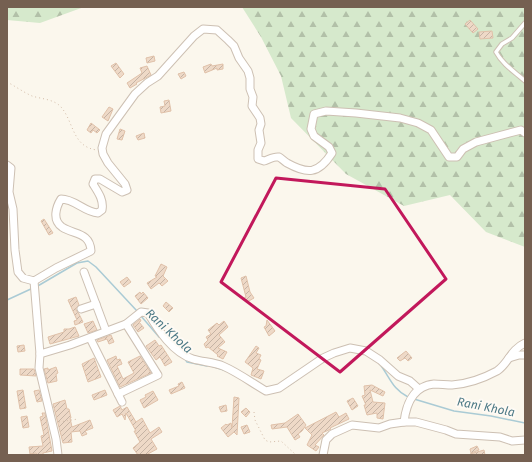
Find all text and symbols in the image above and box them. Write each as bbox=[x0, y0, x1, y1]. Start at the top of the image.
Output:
water label: Rani Khola bbox=[143, 306, 195, 356]
water label: Rani Khola bbox=[456, 395, 516, 419]

